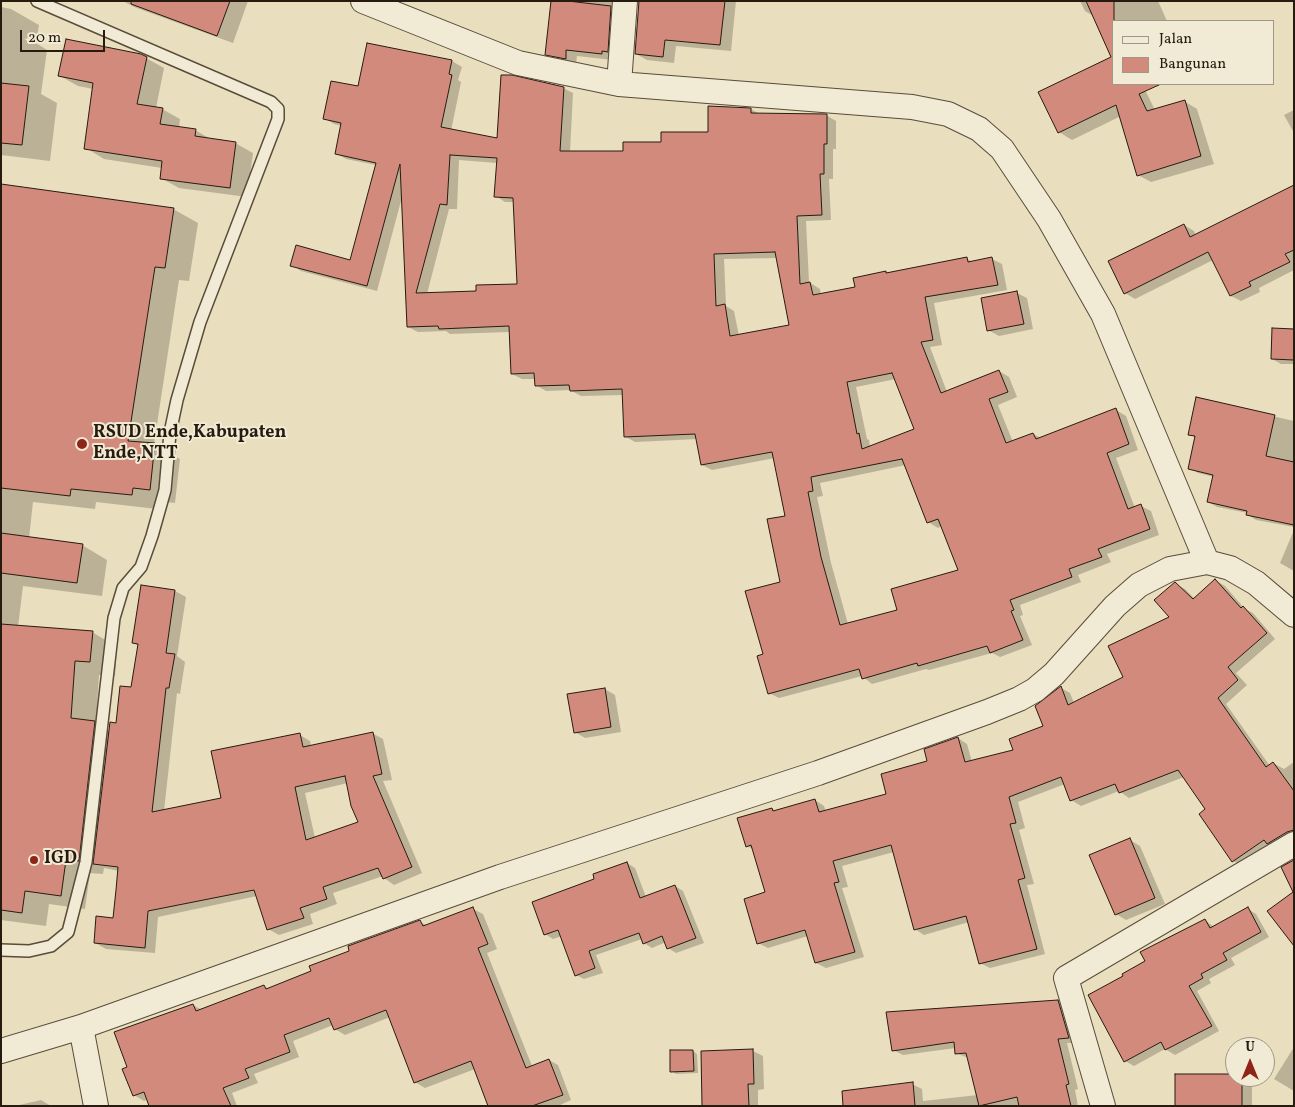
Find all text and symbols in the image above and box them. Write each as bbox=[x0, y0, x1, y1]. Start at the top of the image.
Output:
scale bar bbox=[22, 20, 108, 52]
legend bbox=[1112, 20, 1275, 85]
text: 20 m bbox=[28, 28, 61, 49]
text: Jalan bbox=[1159, 29, 1192, 50]
text: Bangunan bbox=[1159, 54, 1226, 75]
place label: RSUD Ende,Kabupaten Ende,NTT bbox=[93, 423, 286, 466]
marker: RSUD Ende,Kabupaten Ende,NTT bbox=[75, 437, 89, 451]
place label: IGD bbox=[44, 849, 77, 871]
marker: IGD bbox=[28, 854, 40, 866]
north arrow bbox=[1225, 1037, 1275, 1087]
text: U bbox=[1245, 1038, 1255, 1057]

